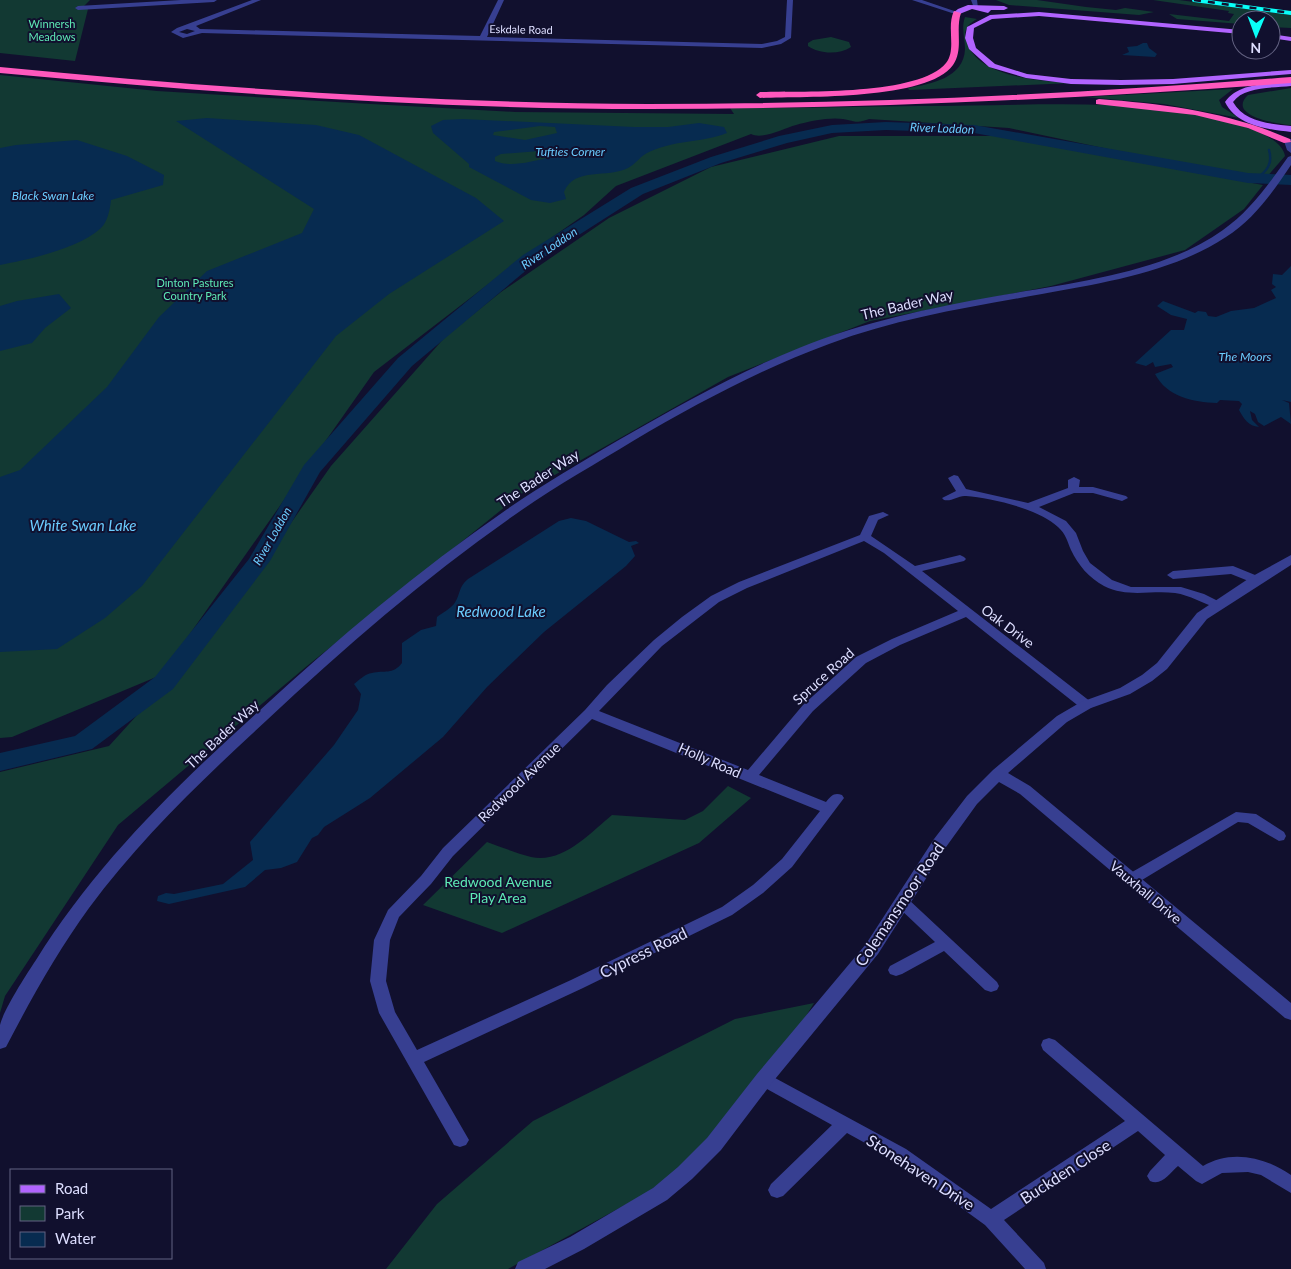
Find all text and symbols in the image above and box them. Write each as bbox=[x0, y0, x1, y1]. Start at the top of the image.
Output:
north arrow bbox=[1231, 10, 1281, 60]
park label: Winnersh Meadows bbox=[29, 17, 76, 43]
street label: Eskdale Road bbox=[489, 22, 553, 36]
text: N bbox=[1250, 40, 1261, 57]
water label: River Loddon bbox=[910, 119, 974, 137]
water label: Tufties Corner bbox=[535, 144, 606, 159]
water label: Black Swan Lake bbox=[12, 188, 94, 203]
water label: River Loddon bbox=[518, 224, 580, 272]
park label: Dinton Pastures Country Park bbox=[156, 276, 234, 302]
street label: The Bader Way bbox=[859, 285, 955, 323]
water label: The Moors bbox=[1219, 349, 1272, 364]
street label: The Bader Way bbox=[494, 445, 583, 511]
water label: River Loddon bbox=[249, 504, 295, 568]
water label: White Swan Lake bbox=[29, 516, 137, 534]
street label: Oak Drive bbox=[978, 601, 1038, 651]
water label: Redwood Lake bbox=[456, 602, 546, 620]
street label: Spruce Road bbox=[789, 644, 857, 708]
street label: The Bader Way bbox=[182, 695, 263, 772]
street label: Redwood Avenue bbox=[474, 739, 564, 825]
street label: Holly Road bbox=[676, 739, 744, 781]
street label: Colemansmoor Road bbox=[851, 839, 947, 969]
street label: Vauxhall Drive bbox=[1107, 857, 1185, 927]
park label: Redwood Avenue Play Area bbox=[444, 873, 552, 906]
street label: Cypress Road bbox=[596, 923, 690, 981]
street label: Stonehaven Drive bbox=[863, 1130, 979, 1214]
street label: Buckden Close bbox=[1016, 1135, 1114, 1207]
legend bbox=[10, 1169, 172, 1259]
text: Road bbox=[55, 1179, 88, 1197]
text: Park bbox=[55, 1204, 85, 1222]
text: Water bbox=[55, 1229, 96, 1247]

